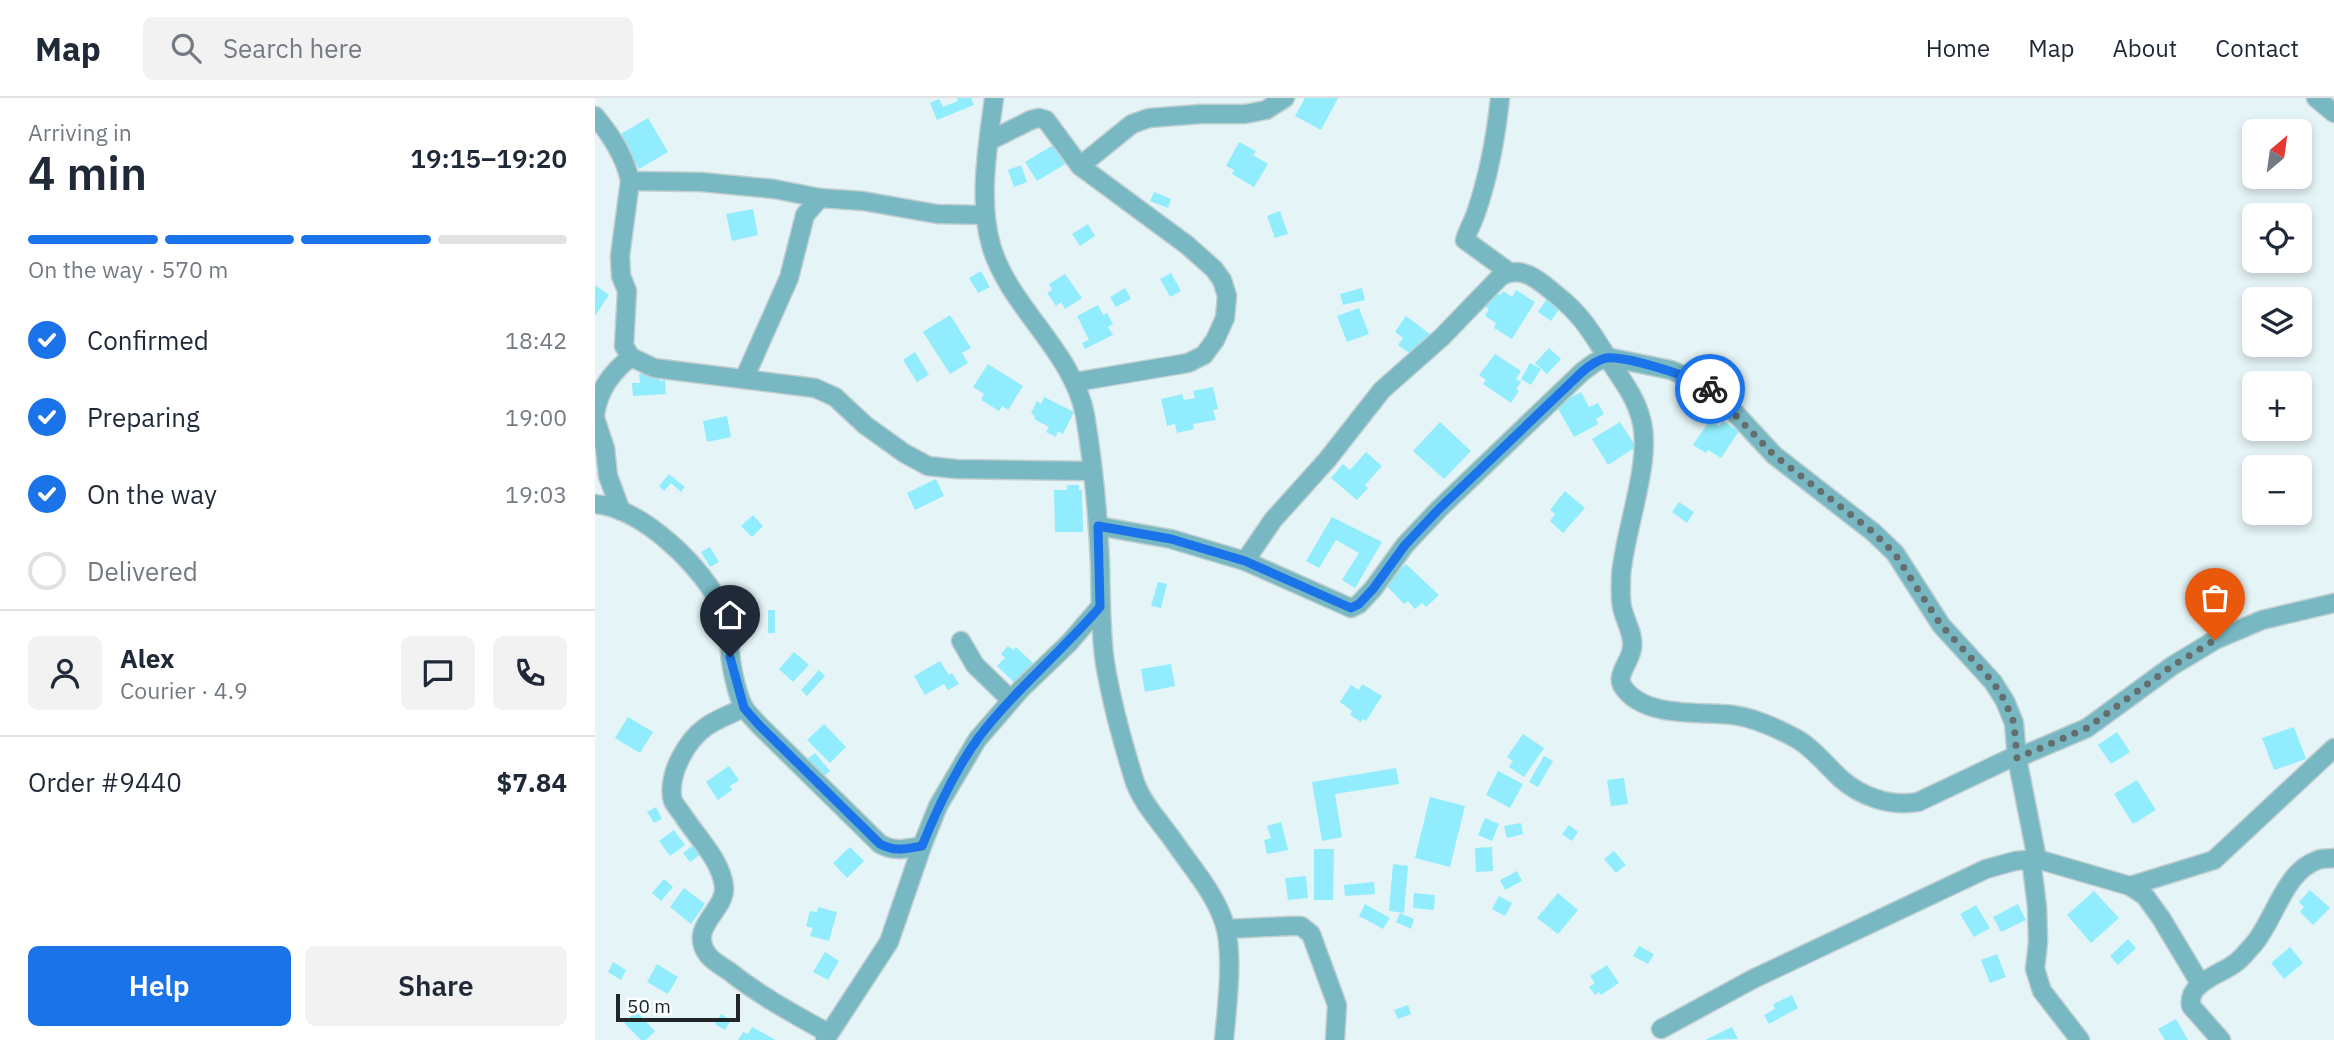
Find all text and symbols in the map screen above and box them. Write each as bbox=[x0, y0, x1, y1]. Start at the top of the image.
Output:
search box bbox=[143, 17, 633, 80]
text: Map bbox=[35, 27, 101, 70]
icon: search bbox=[167, 29, 205, 67]
text: Search here bbox=[223, 31, 362, 65]
text: Home bbox=[1926, 32, 1990, 64]
text: Map bbox=[2028, 32, 2074, 64]
text: About bbox=[2112, 32, 2177, 64]
text: Contact bbox=[2215, 32, 2299, 64]
text: Arriving in bbox=[28, 117, 132, 147]
north arrow bbox=[2242, 119, 2312, 189]
map controls bbox=[2242, 119, 2312, 525]
text: 19:15–19:20 bbox=[410, 141, 567, 175]
text: 4 min bbox=[28, 143, 147, 203]
button: locate bbox=[2242, 203, 2312, 273]
text: On the way · 570 m bbox=[28, 254, 228, 284]
button: layers bbox=[2242, 287, 2312, 357]
icon: check bbox=[28, 321, 66, 359]
text: Confirmed bbox=[87, 323, 209, 357]
text: 18:42 bbox=[505, 325, 567, 355]
courier bbox=[1675, 354, 1745, 424]
icon: bike bbox=[1691, 370, 1729, 408]
button: + bbox=[2242, 371, 2312, 441]
icon: check bbox=[28, 398, 66, 436]
text: Preparing bbox=[87, 400, 200, 434]
text: 19:00 bbox=[505, 402, 567, 432]
button: − bbox=[2242, 455, 2312, 525]
icon: check bbox=[28, 475, 66, 513]
text: On the way bbox=[87, 477, 217, 511]
text: 19:03 bbox=[505, 479, 567, 509]
text: Delivered bbox=[87, 554, 198, 588]
pin bbox=[2185, 568, 2245, 640]
icon: bag bbox=[2196, 579, 2234, 617]
pin bbox=[700, 585, 760, 657]
icon: home bbox=[711, 596, 749, 634]
button: person bbox=[28, 636, 102, 710]
button: chat bbox=[401, 636, 475, 710]
button: phone bbox=[493, 636, 567, 710]
text: Alex bbox=[120, 641, 174, 675]
text: Courier · 4.9 bbox=[120, 675, 248, 705]
text: Order #9440 bbox=[28, 765, 182, 799]
text: $7.84 bbox=[497, 765, 567, 799]
button: Help bbox=[28, 946, 291, 1026]
button: Share bbox=[305, 946, 567, 1026]
scale bar bbox=[616, 991, 740, 1023]
text: 50 m bbox=[627, 994, 671, 1018]

